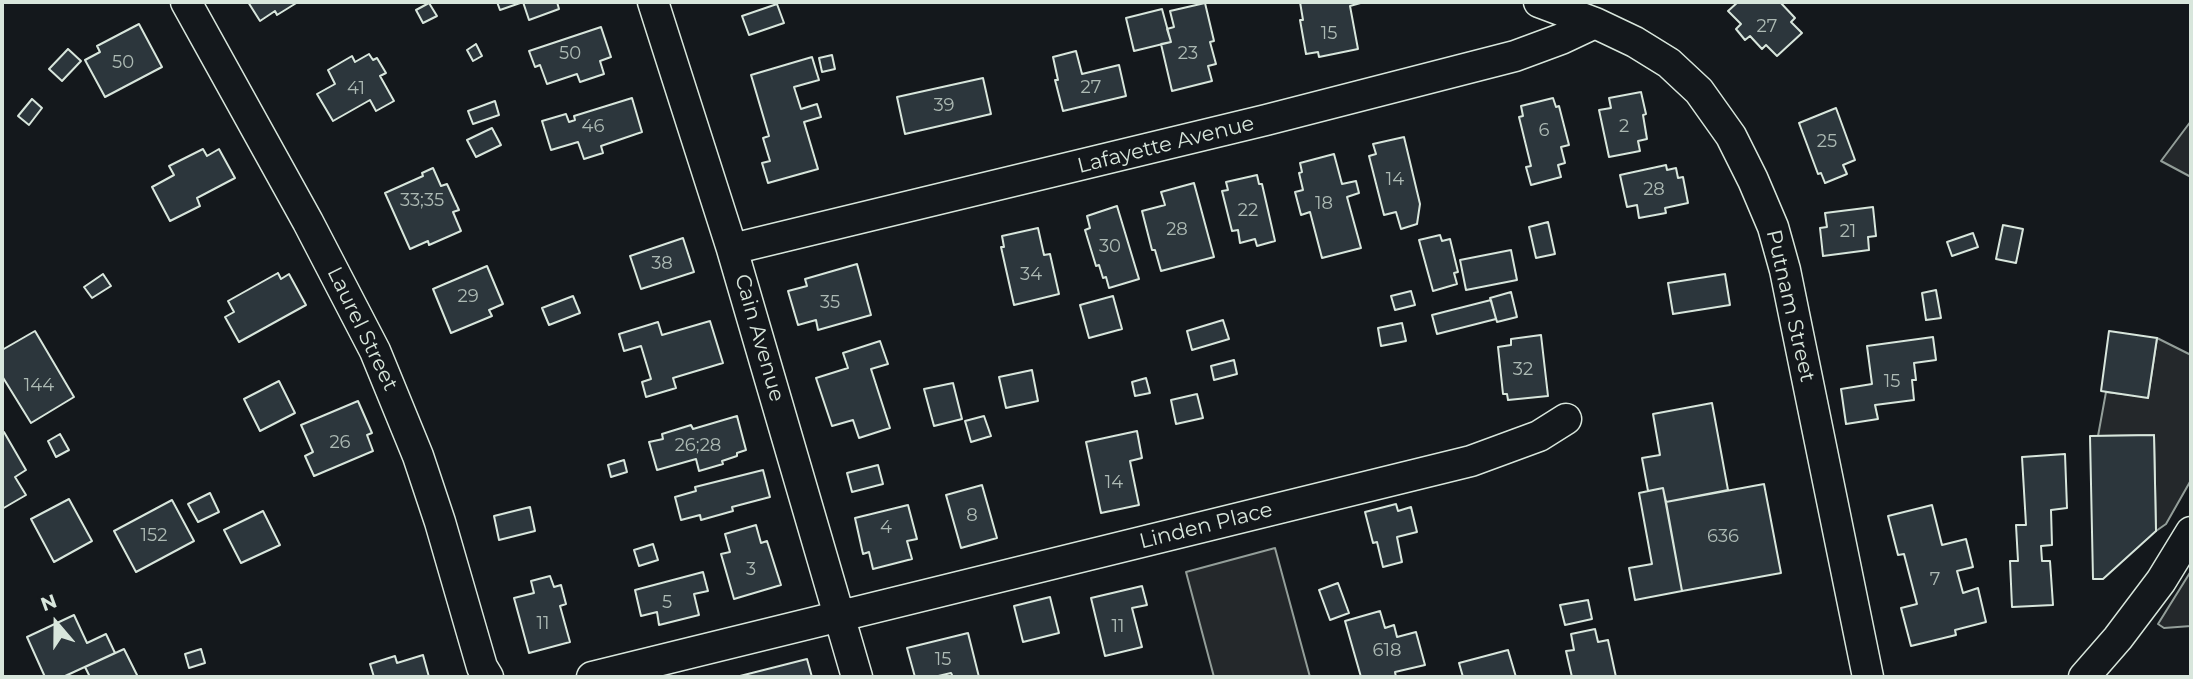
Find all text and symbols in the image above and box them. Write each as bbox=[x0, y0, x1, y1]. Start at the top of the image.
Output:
house number: 27 bbox=[1757, 16, 1777, 38]
house number: 15 bbox=[1321, 23, 1337, 45]
house number: 50 bbox=[559, 43, 581, 65]
house number: 23 bbox=[1178, 43, 1198, 65]
house number: 50 bbox=[112, 52, 134, 74]
house number: 27 bbox=[1081, 77, 1101, 99]
house number: 41 bbox=[347, 78, 365, 100]
house number: 39 bbox=[933, 95, 955, 117]
street label: Lafayette Avenue bbox=[1075, 111, 1257, 179]
house number: 46 bbox=[582, 116, 604, 138]
house number: 2 bbox=[1619, 116, 1629, 138]
house number: 6 bbox=[1539, 120, 1549, 142]
house number: 25 bbox=[1817, 131, 1837, 153]
house number: 14 bbox=[1386, 169, 1404, 191]
house number: 28 bbox=[1643, 179, 1665, 201]
house number: 33;35 bbox=[400, 190, 444, 212]
house number: 18 bbox=[1315, 193, 1333, 215]
house number: 22 bbox=[1238, 200, 1258, 222]
house number: 28 bbox=[1166, 219, 1188, 241]
house number: 21 bbox=[1840, 221, 1856, 243]
street label: Putnam Street bbox=[1760, 227, 1820, 385]
house number: 30 bbox=[1099, 236, 1121, 258]
house number: 38 bbox=[651, 253, 673, 275]
street label: Laurel Street bbox=[321, 263, 403, 395]
house number: 34 bbox=[1020, 264, 1042, 286]
street label: Cain Avenue bbox=[729, 271, 789, 405]
house number: 29 bbox=[457, 286, 479, 308]
house number: 35 bbox=[820, 292, 840, 314]
house number: 32 bbox=[1513, 359, 1533, 381]
house number: 15 bbox=[1884, 371, 1900, 393]
house number: 144 bbox=[24, 375, 54, 397]
house number: 26 bbox=[329, 432, 351, 454]
house number: 26;28 bbox=[675, 435, 721, 457]
house number: 14 bbox=[1105, 472, 1123, 494]
street label: Linden Place bbox=[1137, 497, 1275, 555]
house number: 8 bbox=[966, 505, 978, 527]
house number: 4 bbox=[880, 517, 892, 539]
house number: 152 bbox=[141, 525, 167, 547]
house number: 636 bbox=[1707, 526, 1739, 548]
house number: 3 bbox=[746, 559, 756, 581]
house number: 7 bbox=[1930, 569, 1940, 591]
north arrow bbox=[21, 588, 91, 658]
text: N bbox=[37, 589, 60, 616]
house number: 5 bbox=[662, 592, 672, 614]
house number: 11 bbox=[537, 613, 549, 635]
house number: 11 bbox=[1112, 616, 1124, 638]
house number: 618 bbox=[1373, 640, 1401, 662]
house number: 15 bbox=[935, 649, 951, 671]

